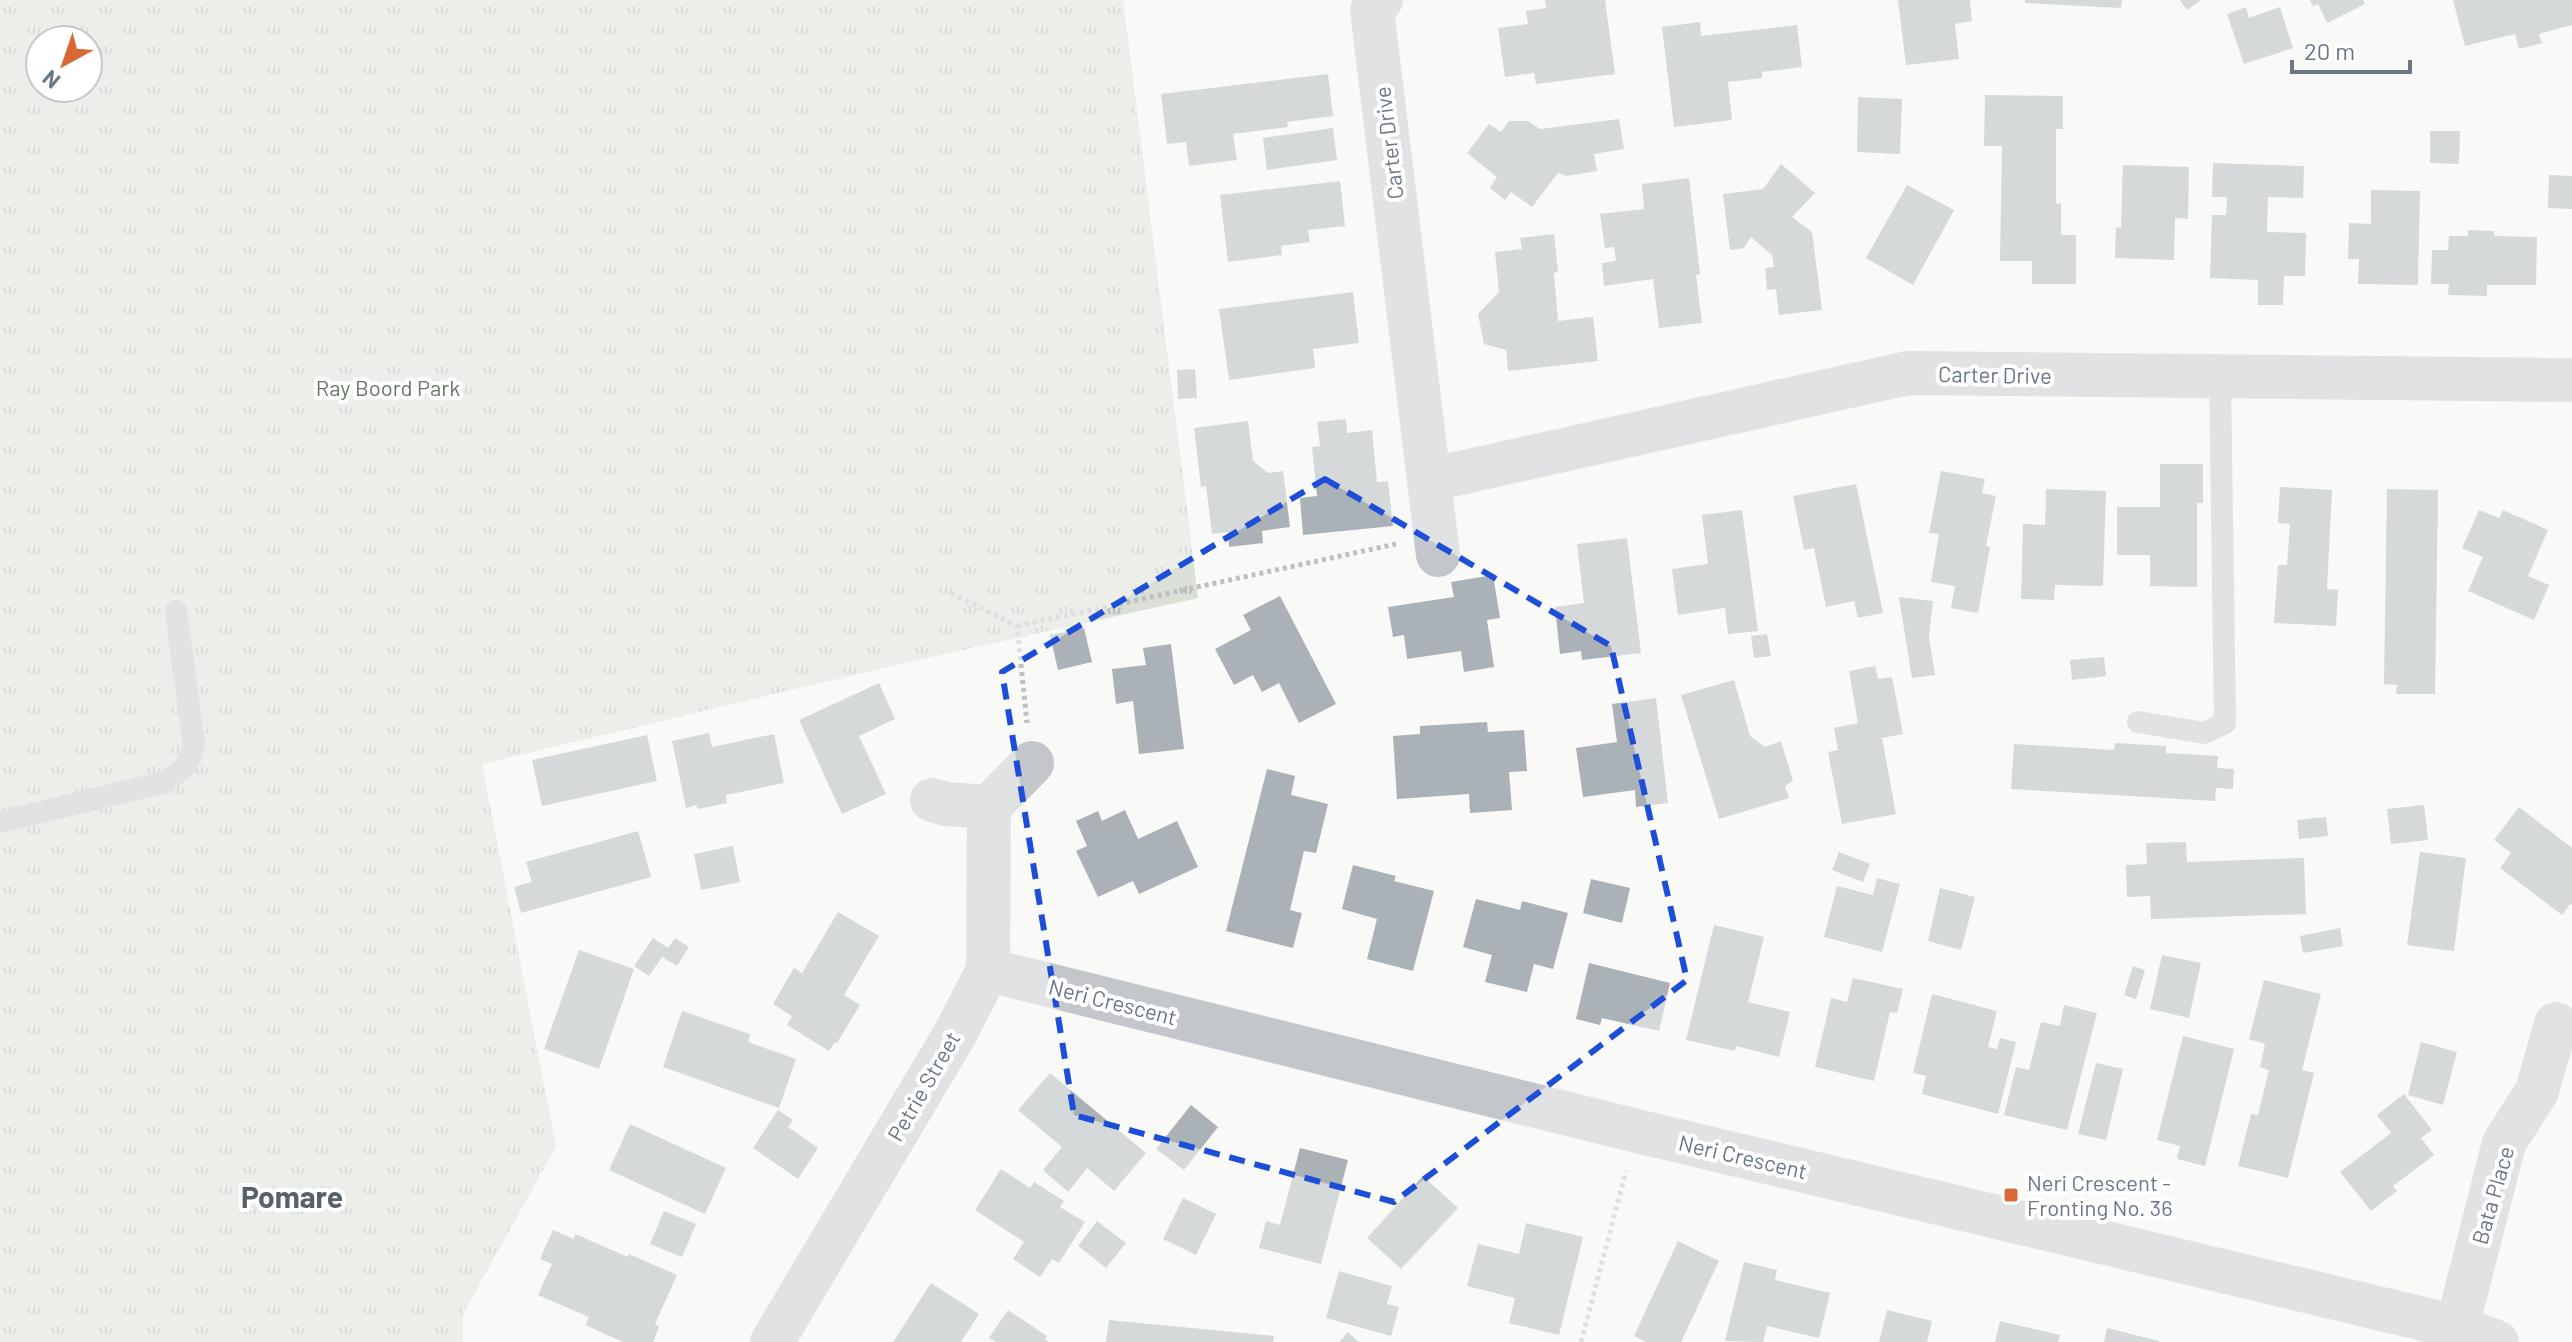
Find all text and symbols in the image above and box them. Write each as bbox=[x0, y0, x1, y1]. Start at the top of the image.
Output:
north arrow bbox=[24, 24, 104, 104]
scale bar bbox=[2292, 24, 2410, 74]
text: 20 m bbox=[2304, 36, 2355, 65]
text: N bbox=[37, 65, 64, 95]
street label: Carter Drive bbox=[1368, 85, 1408, 201]
street label: Carter Drive bbox=[1938, 360, 2052, 388]
park label: Ray Boord Park bbox=[316, 374, 460, 400]
street label: Neri Crescent bbox=[1046, 973, 1180, 1029]
street label: Petrie Street bbox=[881, 1027, 965, 1145]
street label: Neri Crescent bbox=[1676, 1129, 1810, 1183]
street label: Bata Place bbox=[2466, 1143, 2518, 1247]
place label: Neri Crescent - Fronting No. 36 bbox=[2027, 1169, 2172, 1220]
district label: Pomare bbox=[241, 1178, 343, 1214]
marker: Neri Crescent - Fronting No. 36 bbox=[2002, 1186, 2020, 1204]

